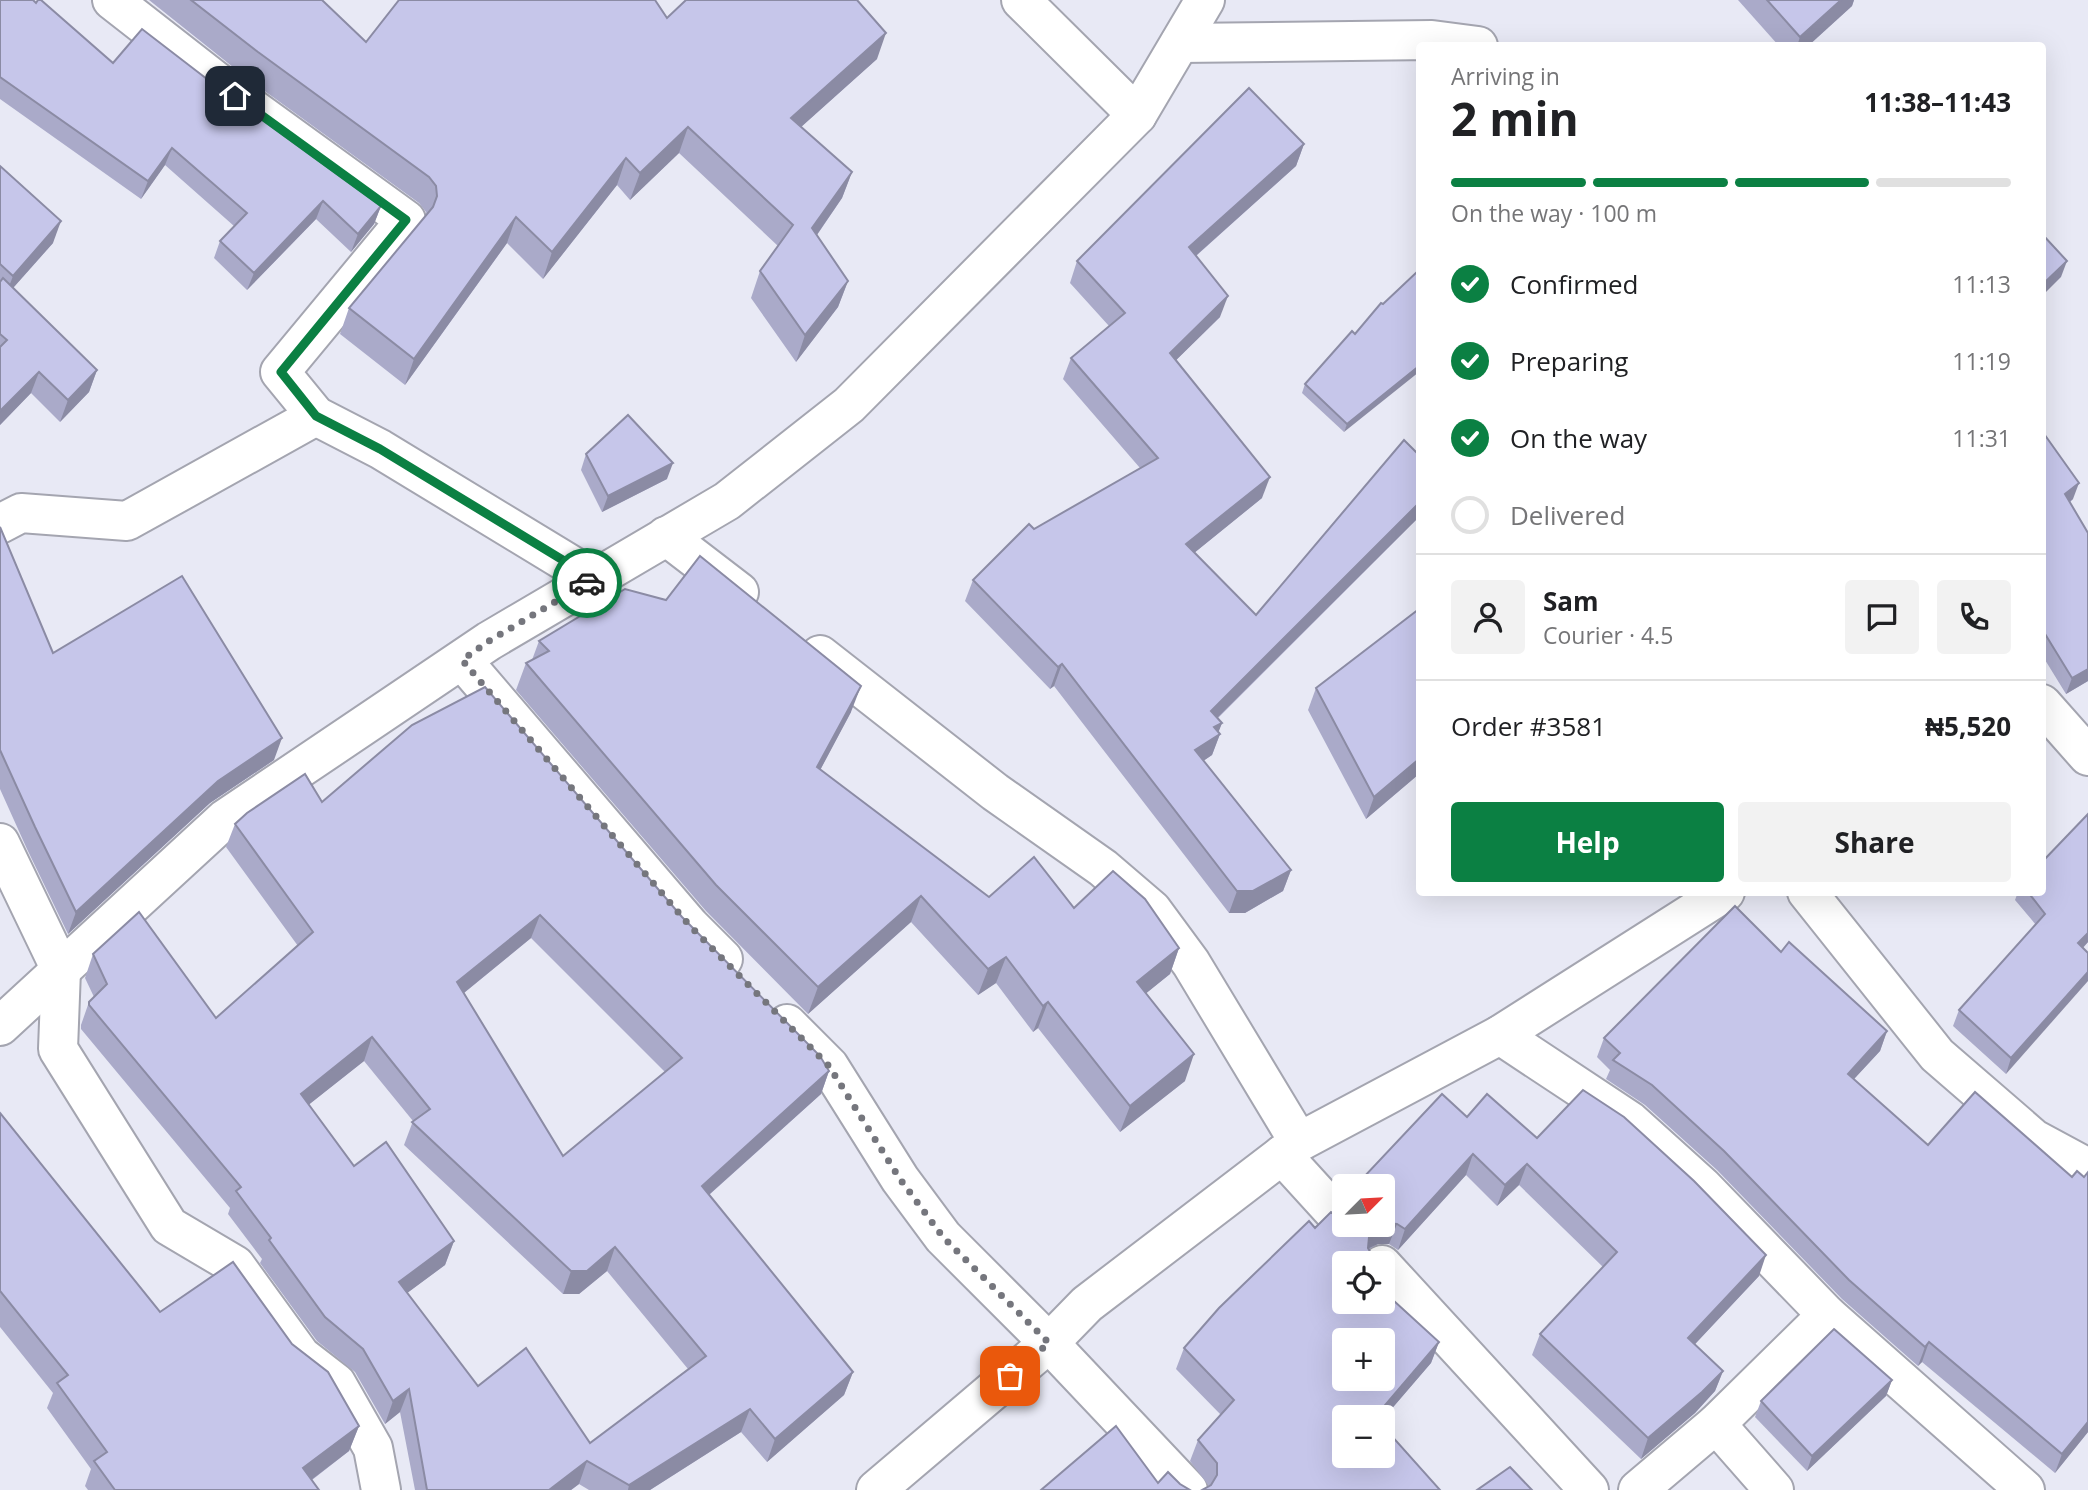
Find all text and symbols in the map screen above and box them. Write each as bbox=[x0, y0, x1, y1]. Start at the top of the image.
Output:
text: Arriving in bbox=[1451, 60, 1560, 92]
pin bbox=[205, 66, 265, 126]
icon: home bbox=[216, 77, 254, 115]
text: 11:38–11:43 bbox=[1864, 84, 2011, 120]
text: 2 min bbox=[1451, 87, 1579, 149]
text: On the way · 100 m bbox=[1451, 197, 1657, 229]
icon: check bbox=[1451, 265, 1489, 303]
text: Confirmed bbox=[1510, 266, 1638, 302]
text: 11:13 bbox=[1952, 268, 2011, 300]
icon: check bbox=[1451, 342, 1489, 380]
text: Preparing bbox=[1510, 343, 1628, 379]
text: 11:19 bbox=[1952, 345, 2011, 377]
icon: check bbox=[1451, 419, 1489, 457]
text: On the way bbox=[1510, 420, 1647, 456]
text: 11:31 bbox=[1952, 422, 2011, 454]
text: Delivered bbox=[1510, 497, 1625, 533]
courier bbox=[552, 548, 622, 618]
icon: car bbox=[568, 564, 606, 602]
button: person bbox=[1451, 580, 1525, 654]
button: chat bbox=[1845, 580, 1919, 654]
button: phone bbox=[1937, 580, 2011, 654]
text: Sam bbox=[1543, 583, 1599, 619]
text: Courier · 4.5 bbox=[1543, 619, 1673, 651]
text: Order #3581 bbox=[1451, 708, 1606, 744]
text: ₦5,520 bbox=[1925, 708, 2011, 744]
button: Help bbox=[1451, 802, 1724, 882]
button: Share bbox=[1738, 802, 2011, 882]
north arrow bbox=[1332, 1174, 1395, 1237]
map controls bbox=[1332, 1174, 1395, 1468]
button: locate bbox=[1332, 1251, 1395, 1314]
button: + bbox=[1332, 1328, 1395, 1391]
pin bbox=[980, 1346, 1040, 1406]
icon: bag bbox=[991, 1357, 1029, 1395]
button: − bbox=[1332, 1405, 1395, 1468]

